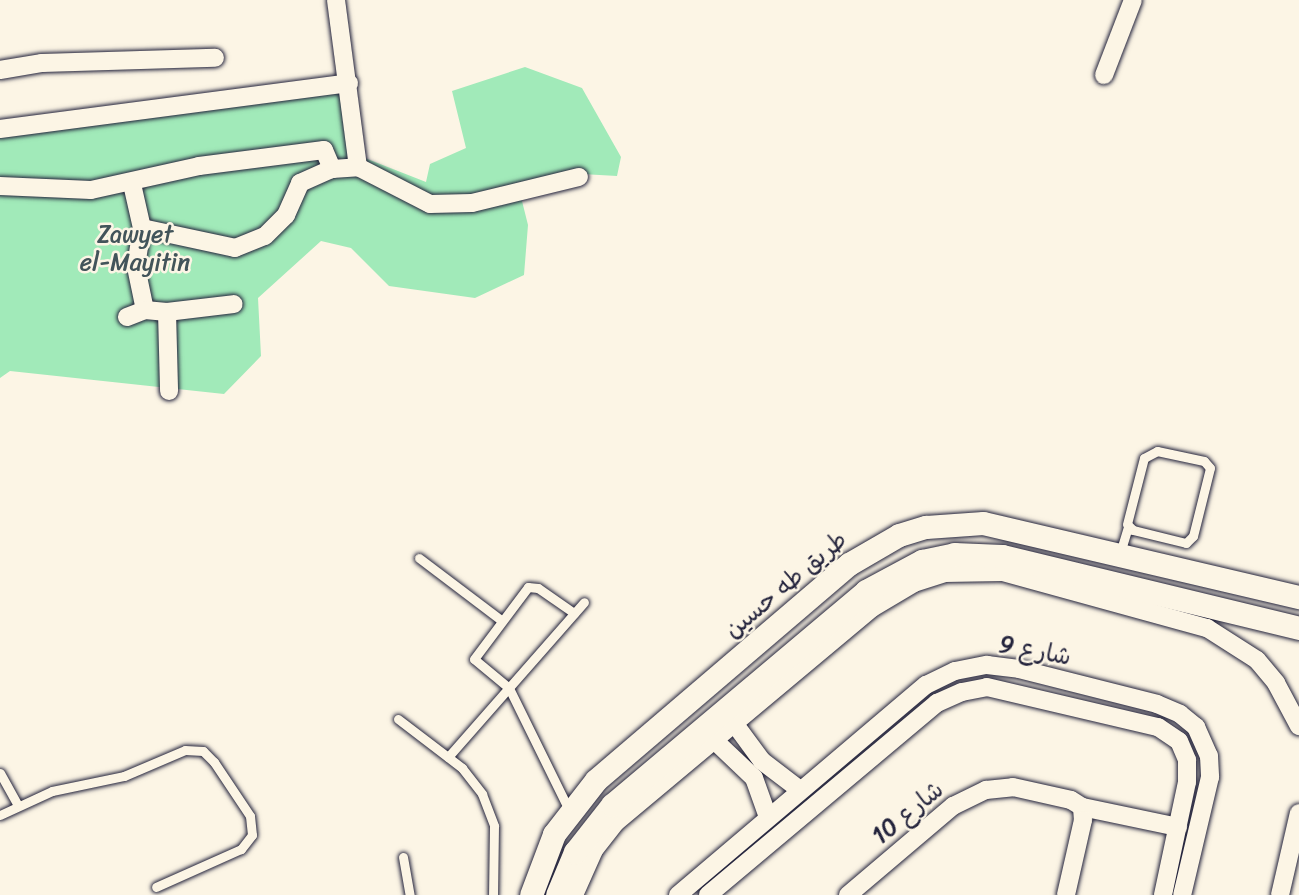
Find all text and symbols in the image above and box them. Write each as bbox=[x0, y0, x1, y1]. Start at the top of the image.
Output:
park label: Zawyet el-Mayitin bbox=[80, 221, 190, 277]
street label: طريق طه حسين bbox=[719, 525, 853, 645]
street label: شارع 9 bbox=[996, 630, 1074, 672]
street label: شارع 10 bbox=[866, 775, 950, 851]

